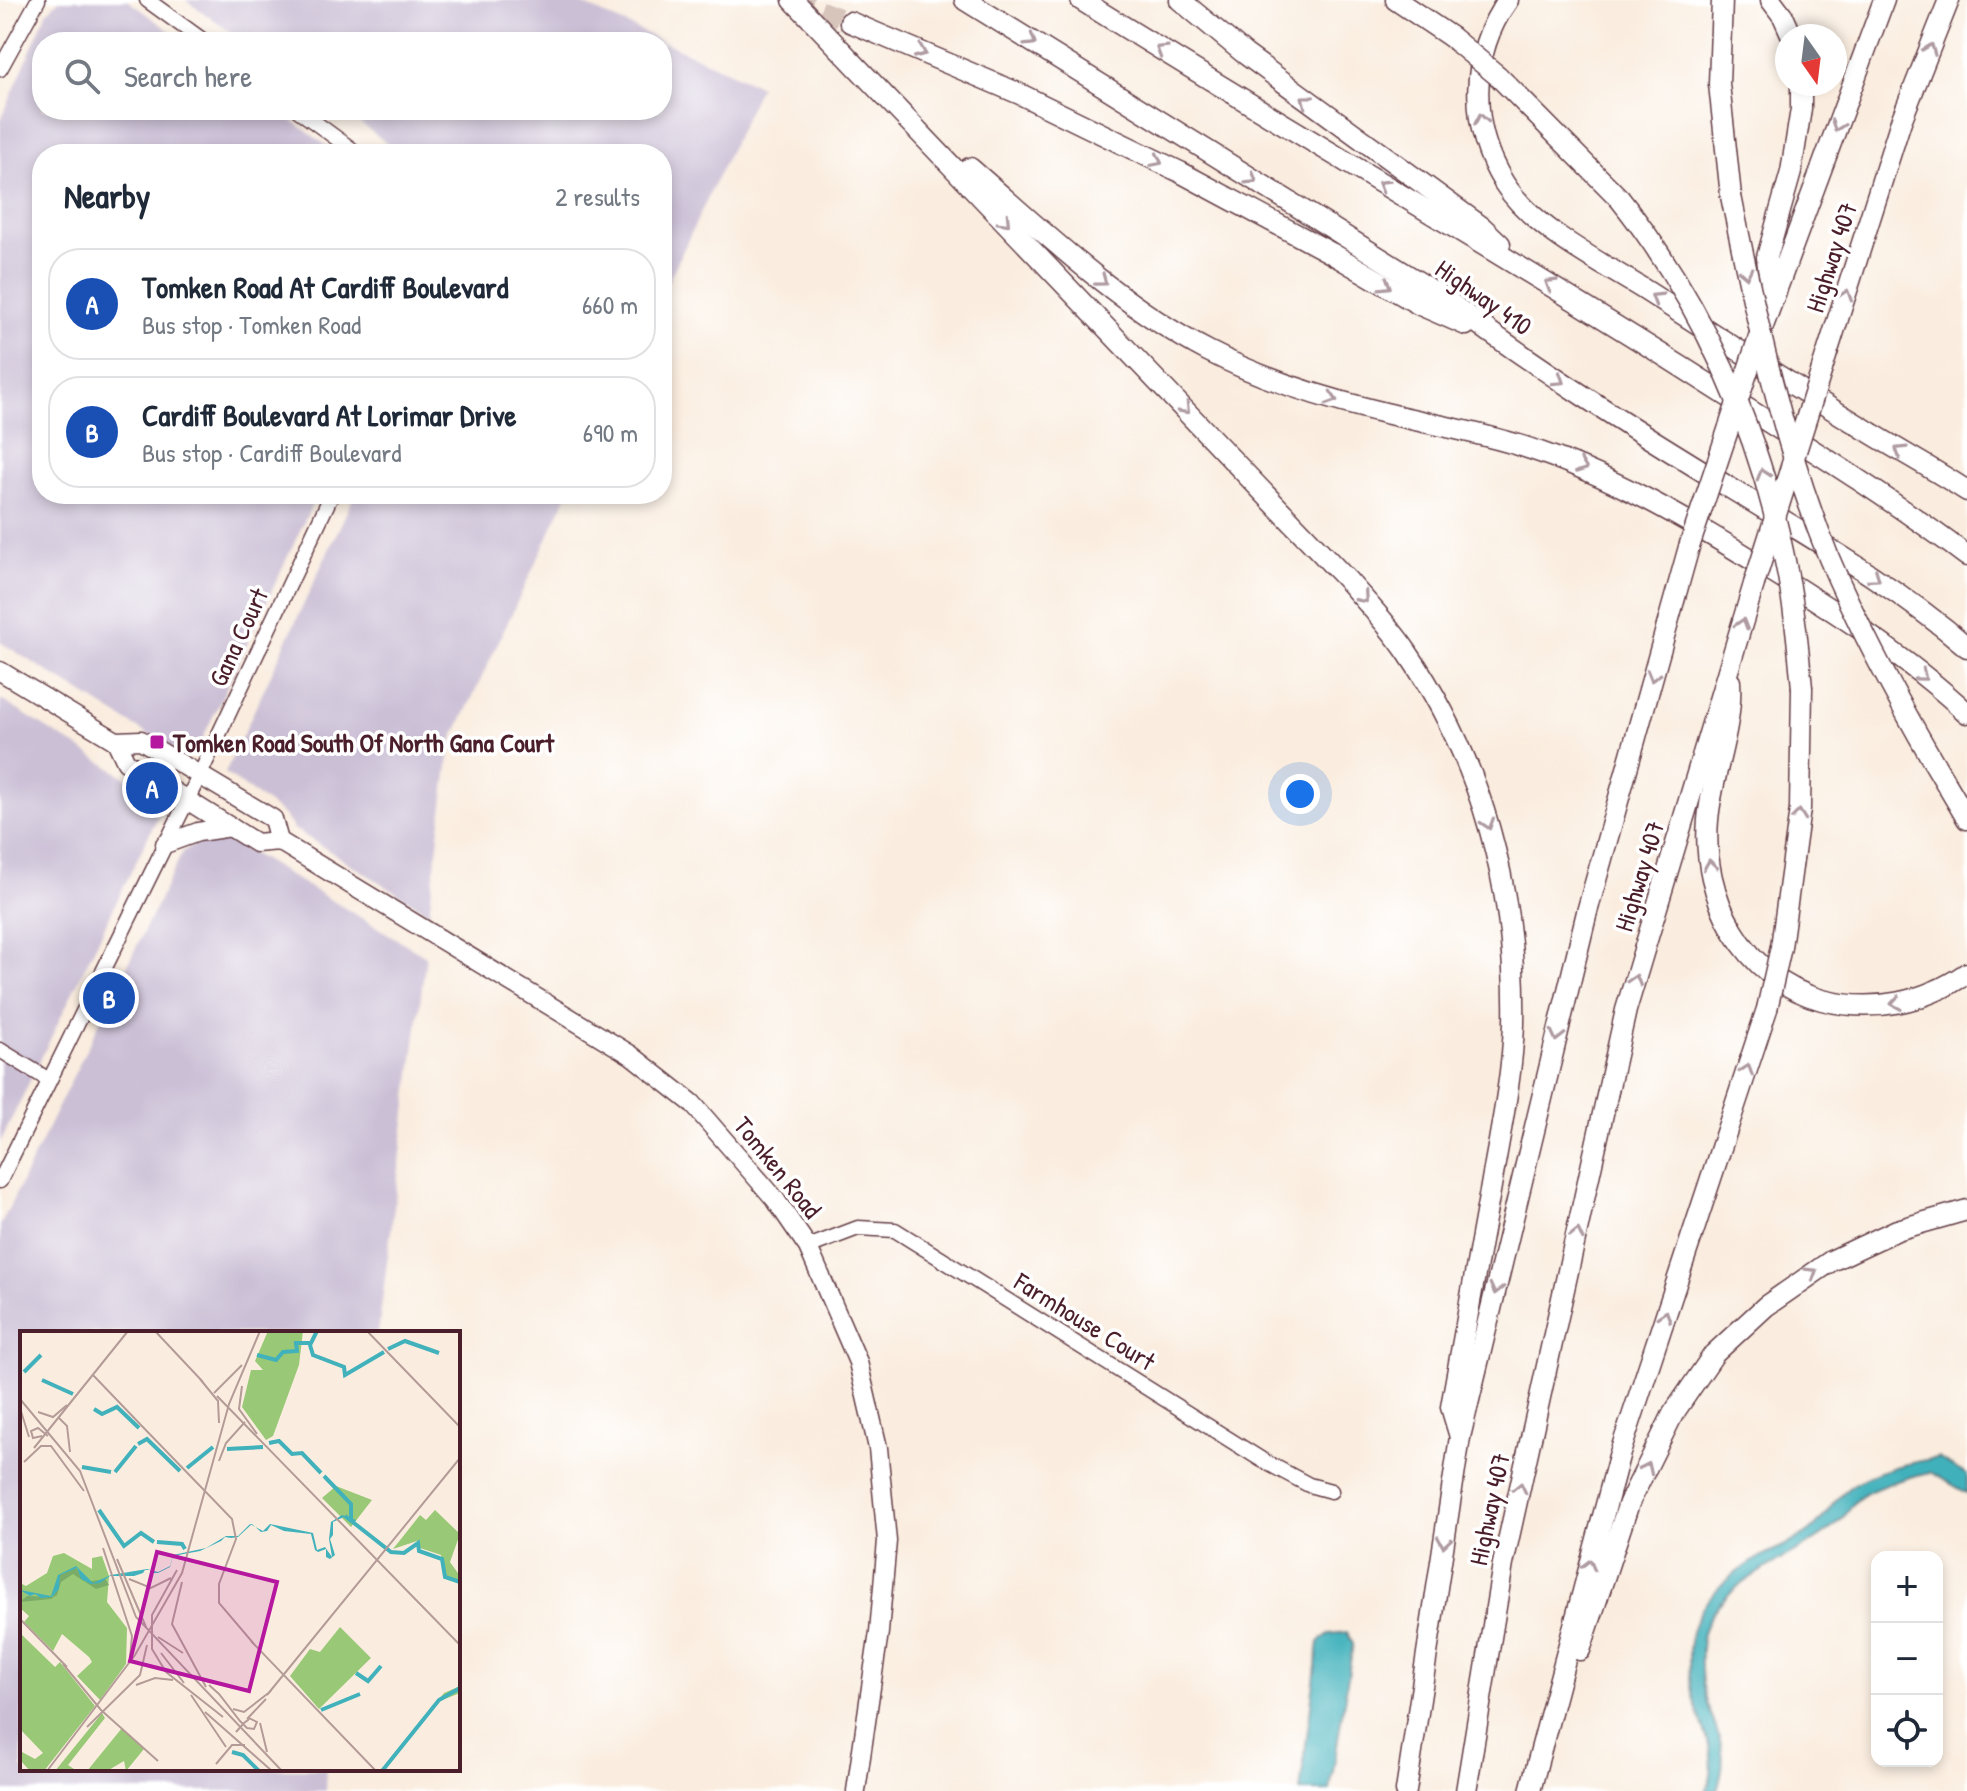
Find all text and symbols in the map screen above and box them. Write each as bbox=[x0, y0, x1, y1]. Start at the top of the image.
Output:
north arrow bbox=[1775, 24, 1847, 96]
search box bbox=[32, 32, 672, 120]
one-way arrow bbox=[1022, 32, 1037, 47]
one-way arrow bbox=[913, 43, 928, 59]
one-way arrow bbox=[1920, 43, 1936, 57]
one-way arrow bbox=[1155, 44, 1170, 59]
icon: search bbox=[60, 54, 104, 98]
text: Search here bbox=[124, 56, 252, 96]
one-way arrow bbox=[1301, 95, 1315, 110]
one-way arrow bbox=[1473, 113, 1490, 126]
one-way arrow bbox=[1831, 118, 1847, 132]
one-way arrow bbox=[1149, 151, 1164, 167]
one-way arrow bbox=[1243, 169, 1258, 184]
text: Nearby bbox=[64, 173, 150, 219]
text: 2 results bbox=[555, 179, 640, 214]
one-way arrow bbox=[1377, 179, 1392, 195]
street label: Highway 407 bbox=[1797, 197, 1865, 317]
one-way arrow bbox=[996, 212, 1010, 227]
street label: Highway 410 bbox=[1429, 251, 1539, 343]
one-way arrow bbox=[1737, 266, 1754, 279]
text: Tomken Road At Cardiff Boulevard bbox=[142, 267, 508, 307]
one-way arrow bbox=[1093, 271, 1108, 285]
one-way arrow bbox=[1377, 275, 1392, 291]
one-way arrow bbox=[1544, 279, 1559, 294]
text: A bbox=[86, 287, 98, 322]
text: 660 m bbox=[582, 287, 638, 322]
one-way arrow bbox=[1837, 288, 1853, 302]
one-way arrow bbox=[1651, 292, 1665, 307]
text: Bus stop · Tomken Road bbox=[142, 307, 361, 342]
one-way arrow bbox=[1551, 370, 1565, 385]
one-way arrow bbox=[1324, 390, 1338, 406]
text: Cardiff Boulevard At Lorimar Drive bbox=[142, 395, 516, 435]
one-way arrow bbox=[1175, 400, 1189, 415]
text: B bbox=[85, 415, 99, 450]
text: 690 m bbox=[583, 415, 638, 450]
text: Bus stop · Cardiff Boulevard bbox=[142, 435, 401, 470]
one-way arrow bbox=[1894, 445, 1909, 460]
one-way arrow bbox=[1574, 457, 1588, 474]
one-way arrow bbox=[1756, 468, 1772, 481]
one-way arrow bbox=[1866, 567, 1880, 582]
street label: Gana Court bbox=[200, 581, 276, 692]
one-way arrow bbox=[1353, 589, 1368, 604]
one-way arrow bbox=[1733, 618, 1749, 631]
one-way arrow bbox=[1913, 666, 1927, 681]
one-way arrow bbox=[1646, 669, 1662, 683]
place label: Tomken Road South Of North Gana Court bbox=[172, 725, 555, 760]
marker: Tomken Road South Of North Gana Court bbox=[148, 733, 166, 751]
pin: A bbox=[126, 758, 178, 818]
your location bbox=[1280, 774, 1320, 814]
one-way arrow bbox=[1790, 808, 1807, 821]
one-way arrow bbox=[1479, 816, 1495, 830]
street label: Highway 407 bbox=[1606, 816, 1672, 936]
one-way arrow bbox=[1702, 859, 1719, 872]
pin: B bbox=[83, 968, 135, 1028]
one-way arrow bbox=[1626, 974, 1642, 988]
one-way arrow bbox=[1889, 993, 1903, 1010]
one-way arrow bbox=[1549, 1028, 1566, 1042]
one-way arrow bbox=[1737, 1063, 1753, 1077]
street label: Tomken Road bbox=[726, 1109, 830, 1225]
one-way arrow bbox=[1568, 1227, 1585, 1241]
street label: Farmhouse Court bbox=[1007, 1263, 1163, 1379]
one-way arrow bbox=[1803, 1267, 1817, 1282]
one-way arrow bbox=[1488, 1281, 1505, 1295]
one-way arrow bbox=[1655, 1310, 1671, 1324]
inset map bbox=[20, 1331, 460, 1771]
street label: Highway 407 bbox=[1460, 1450, 1518, 1568]
one-way arrow bbox=[1637, 1461, 1652, 1476]
one-way arrow bbox=[1511, 1481, 1528, 1495]
one-way arrow bbox=[1436, 1535, 1453, 1549]
map controls bbox=[1871, 1551, 1943, 1767]
button: + bbox=[1871, 1551, 1943, 1623]
one-way arrow bbox=[1580, 1559, 1597, 1573]
button: − bbox=[1871, 1623, 1943, 1695]
button: locate bbox=[1871, 1695, 1943, 1767]

